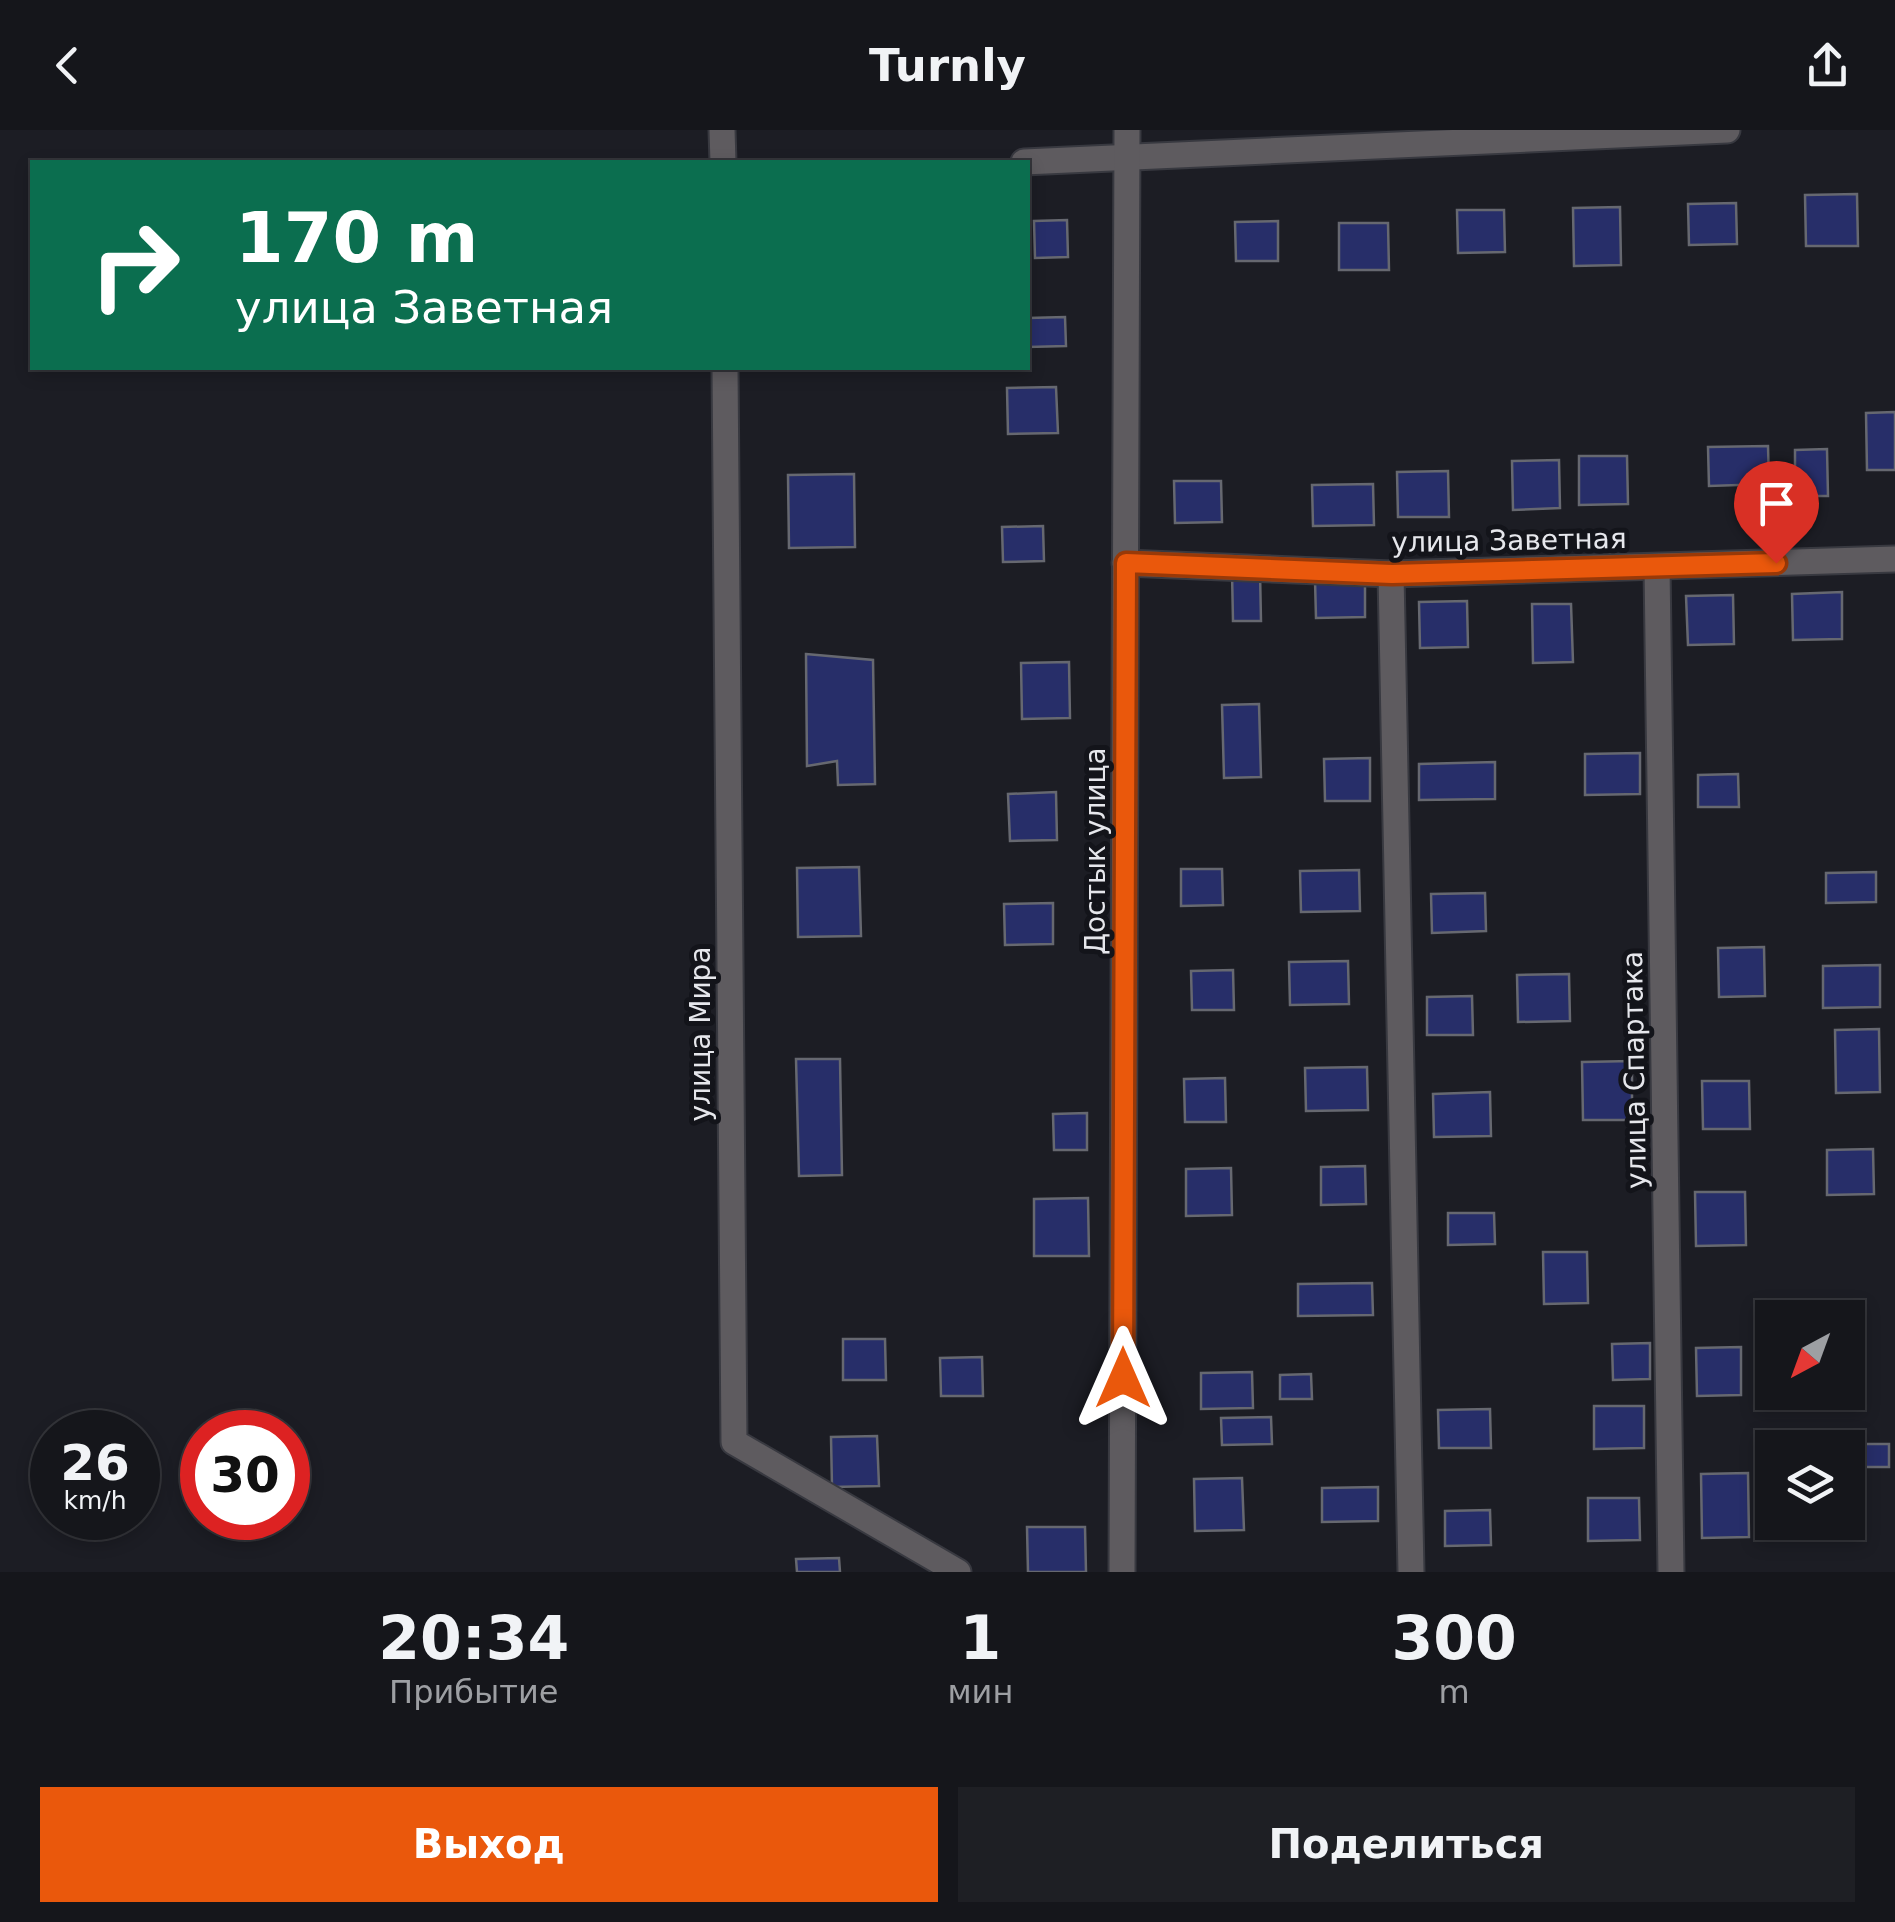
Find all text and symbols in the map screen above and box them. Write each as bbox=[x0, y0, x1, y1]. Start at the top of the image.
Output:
icon: back bbox=[40, 38, 95, 93]
icon: share bbox=[1800, 38, 1855, 93]
text: Turnly bbox=[869, 39, 1026, 92]
text: 170 m bbox=[235, 197, 478, 279]
icon: right bbox=[70, 200, 200, 330]
text: улица Заветная bbox=[235, 281, 613, 334]
pin bbox=[1734, 461, 1819, 564]
icon: arrive bbox=[1749, 476, 1804, 531]
street label: улица Заветная bbox=[1391, 522, 1627, 559]
street label: Достык улица bbox=[1079, 747, 1112, 955]
street label: улица Мира bbox=[684, 946, 717, 1122]
street label: улица Спартака bbox=[1616, 951, 1653, 1189]
north arrow bbox=[1755, 1300, 1865, 1410]
map controls bbox=[1755, 1300, 1865, 1540]
position arrow bbox=[1071, 1326, 1175, 1430]
speed limit sign: 30 bbox=[180, 1410, 310, 1540]
button: layers bbox=[1755, 1430, 1865, 1540]
text: 26 bbox=[60, 1434, 130, 1492]
text: km/h bbox=[63, 1486, 127, 1515]
text: 20:34 bbox=[378, 1603, 569, 1673]
text: 1 bbox=[959, 1603, 1001, 1673]
text: 300 bbox=[1392, 1603, 1517, 1673]
text: Прибытие bbox=[389, 1673, 558, 1711]
text: мин bbox=[947, 1673, 1013, 1711]
text: m bbox=[1439, 1673, 1470, 1711]
button: Выход bbox=[40, 1787, 938, 1902]
button: Поделиться bbox=[958, 1787, 1855, 1902]

